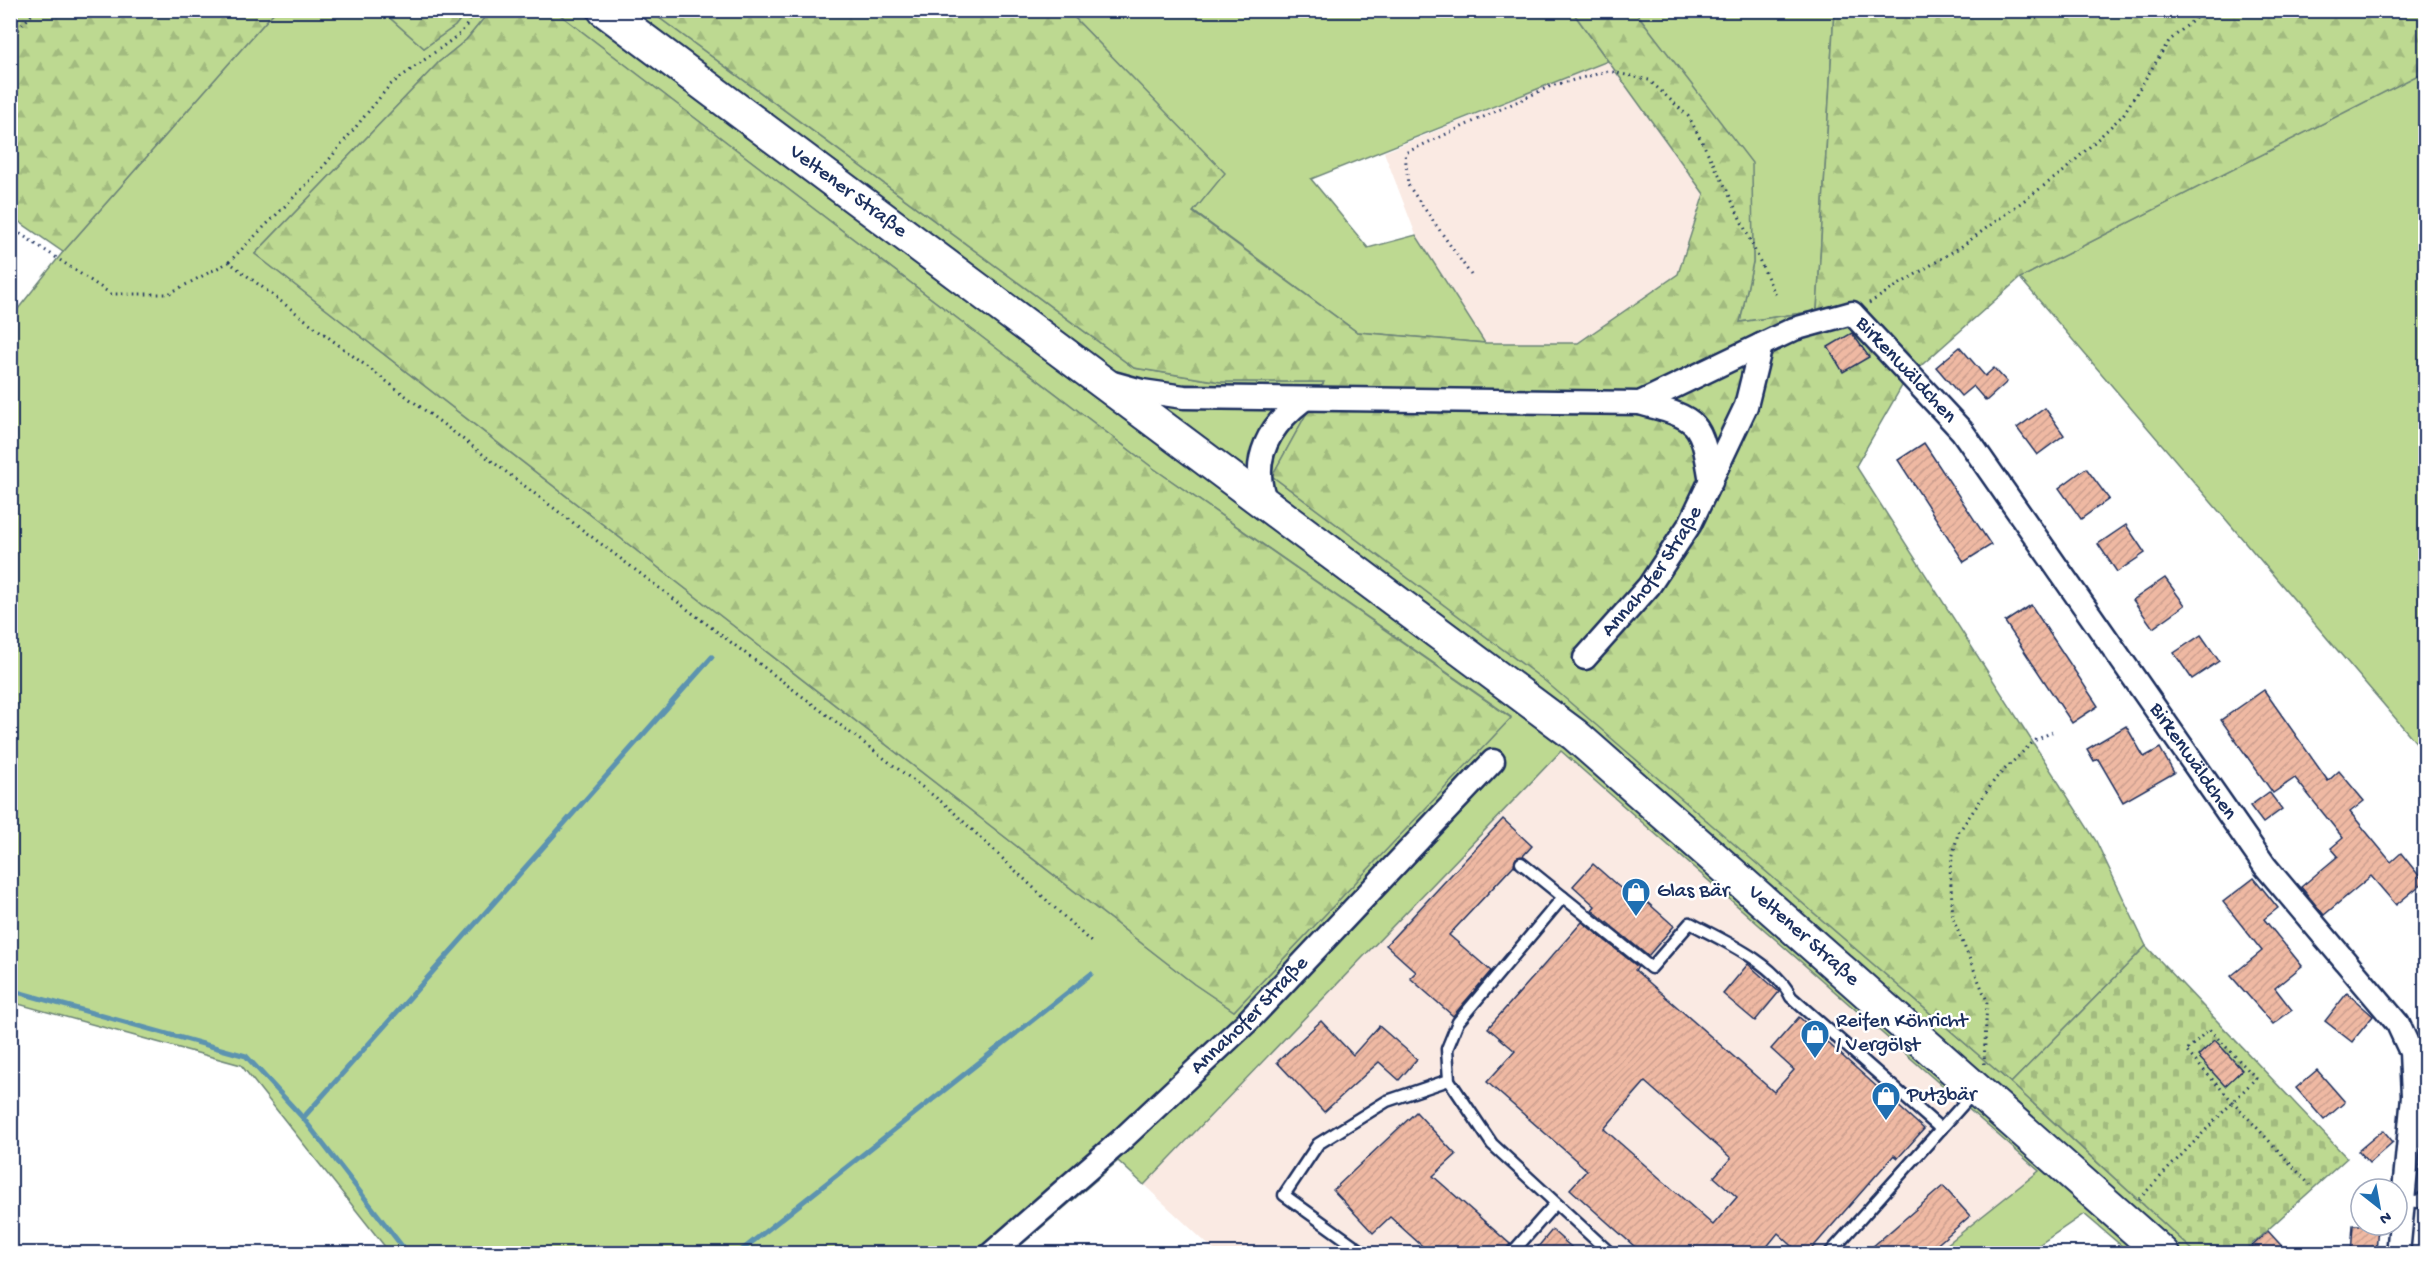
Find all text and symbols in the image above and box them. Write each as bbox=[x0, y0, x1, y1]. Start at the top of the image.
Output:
street label: Veltener Straße bbox=[783, 139, 912, 245]
street label: Birkenwäldchen bbox=[1849, 311, 1961, 429]
street label: Annahofer Straße bbox=[1597, 501, 1709, 643]
street label: Birkenwäldchen bbox=[2142, 698, 2242, 825]
shop icon: Glas Bär bbox=[1620, 876, 1652, 918]
place label: Glas Bär bbox=[1657, 880, 1731, 905]
street label: Veltener Straße bbox=[1741, 880, 1865, 993]
street label: Annahofer Straße bbox=[1186, 951, 1315, 1080]
place label: Reifen Köhricht / Vergölst bbox=[1836, 1010, 1970, 1059]
shop icon: Reifen Köhricht / Vergölst bbox=[1799, 1018, 1831, 1060]
shop icon: Putzbär bbox=[1870, 1080, 1902, 1122]
place label: Putzbär bbox=[1906, 1084, 1978, 1109]
north arrow bbox=[2349, 1177, 2409, 1237]
text: N bbox=[2375, 1206, 2394, 1228]

